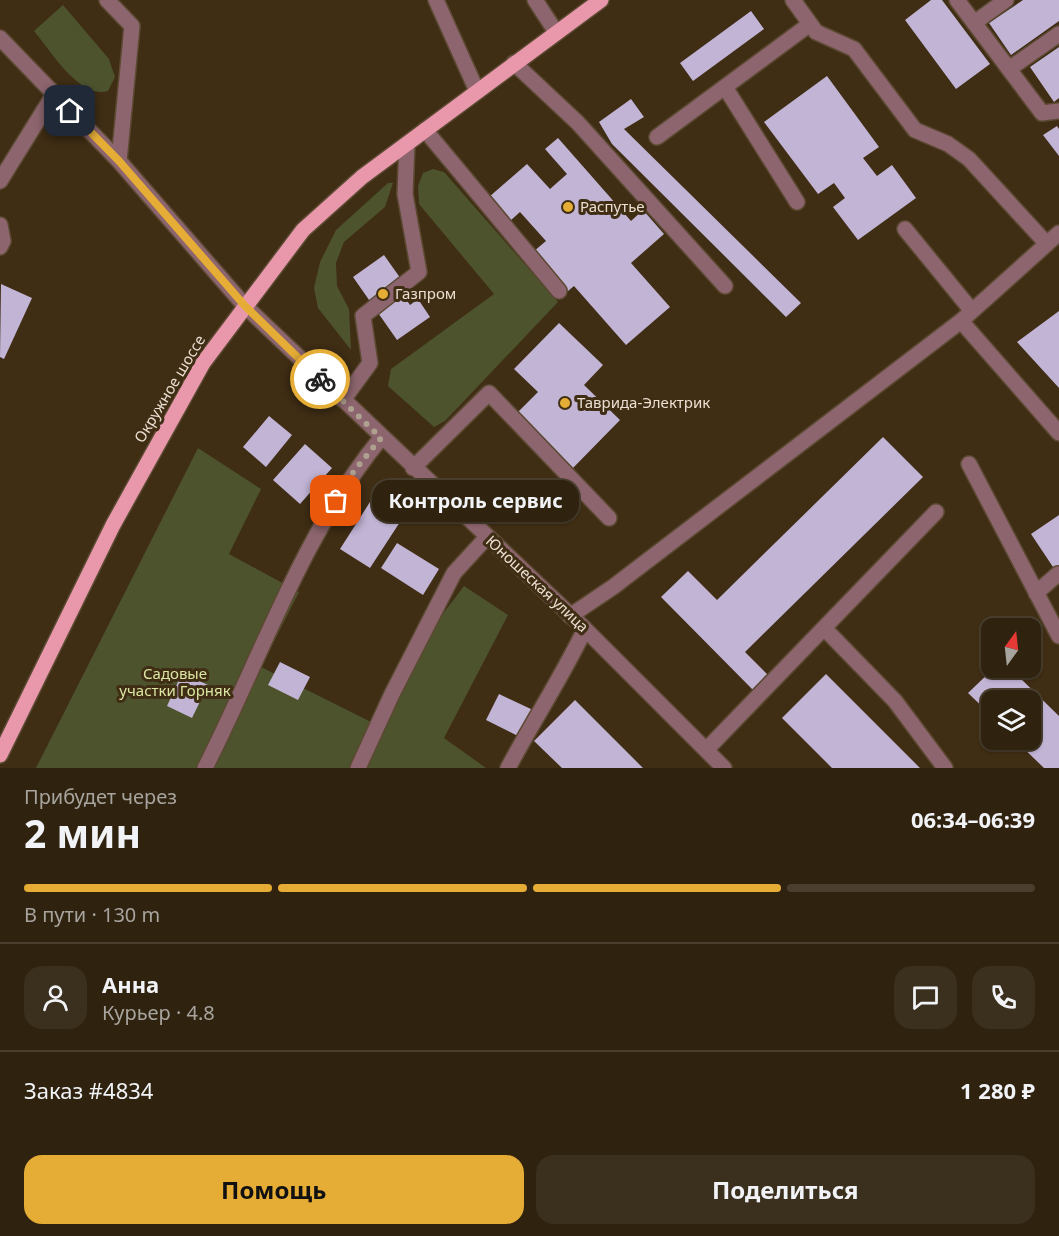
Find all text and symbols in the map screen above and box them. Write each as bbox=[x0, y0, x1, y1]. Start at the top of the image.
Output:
pin bbox=[44, 85, 95, 136]
icon: home bbox=[53, 94, 86, 127]
place label: Распутье bbox=[580, 196, 645, 216]
marker: Распутье bbox=[561, 200, 575, 214]
place label: Газпром bbox=[395, 283, 456, 303]
marker: Газпром bbox=[376, 287, 390, 301]
street label: Окружное шоссе bbox=[129, 331, 209, 446]
courier bbox=[290, 349, 350, 409]
icon: bike bbox=[304, 363, 337, 396]
place label: Таврида-Электрик bbox=[577, 392, 710, 412]
marker: Таврида-Электрик bbox=[558, 396, 572, 410]
pin bbox=[310, 475, 361, 526]
callout: Контроль сервис bbox=[372, 480, 579, 522]
icon: bag bbox=[319, 484, 352, 517]
text: Контроль сервис bbox=[388, 487, 563, 514]
street label: Юношеская улица bbox=[482, 531, 593, 636]
north arrow bbox=[981, 618, 1041, 678]
map controls bbox=[981, 618, 1041, 750]
park label: Садовые участки Горняк bbox=[119, 663, 231, 700]
button: layers bbox=[981, 690, 1041, 750]
text: Прибудет через bbox=[24, 783, 177, 810]
text: 06:34–06:39 bbox=[911, 804, 1035, 834]
text: 2 мин bbox=[24, 806, 141, 859]
text: В пути · 130 m bbox=[24, 901, 160, 928]
button: person bbox=[24, 966, 87, 1029]
button: chat bbox=[894, 966, 957, 1029]
button: phone bbox=[972, 966, 1035, 1029]
text: Анна bbox=[102, 969, 159, 999]
text: Курьер · 4.8 bbox=[102, 999, 215, 1026]
text: Заказ #4834 bbox=[24, 1075, 153, 1105]
text: 1 280 ₽ bbox=[960, 1075, 1035, 1105]
button: Помощь bbox=[24, 1155, 524, 1224]
button: Поделиться bbox=[536, 1155, 1035, 1224]

